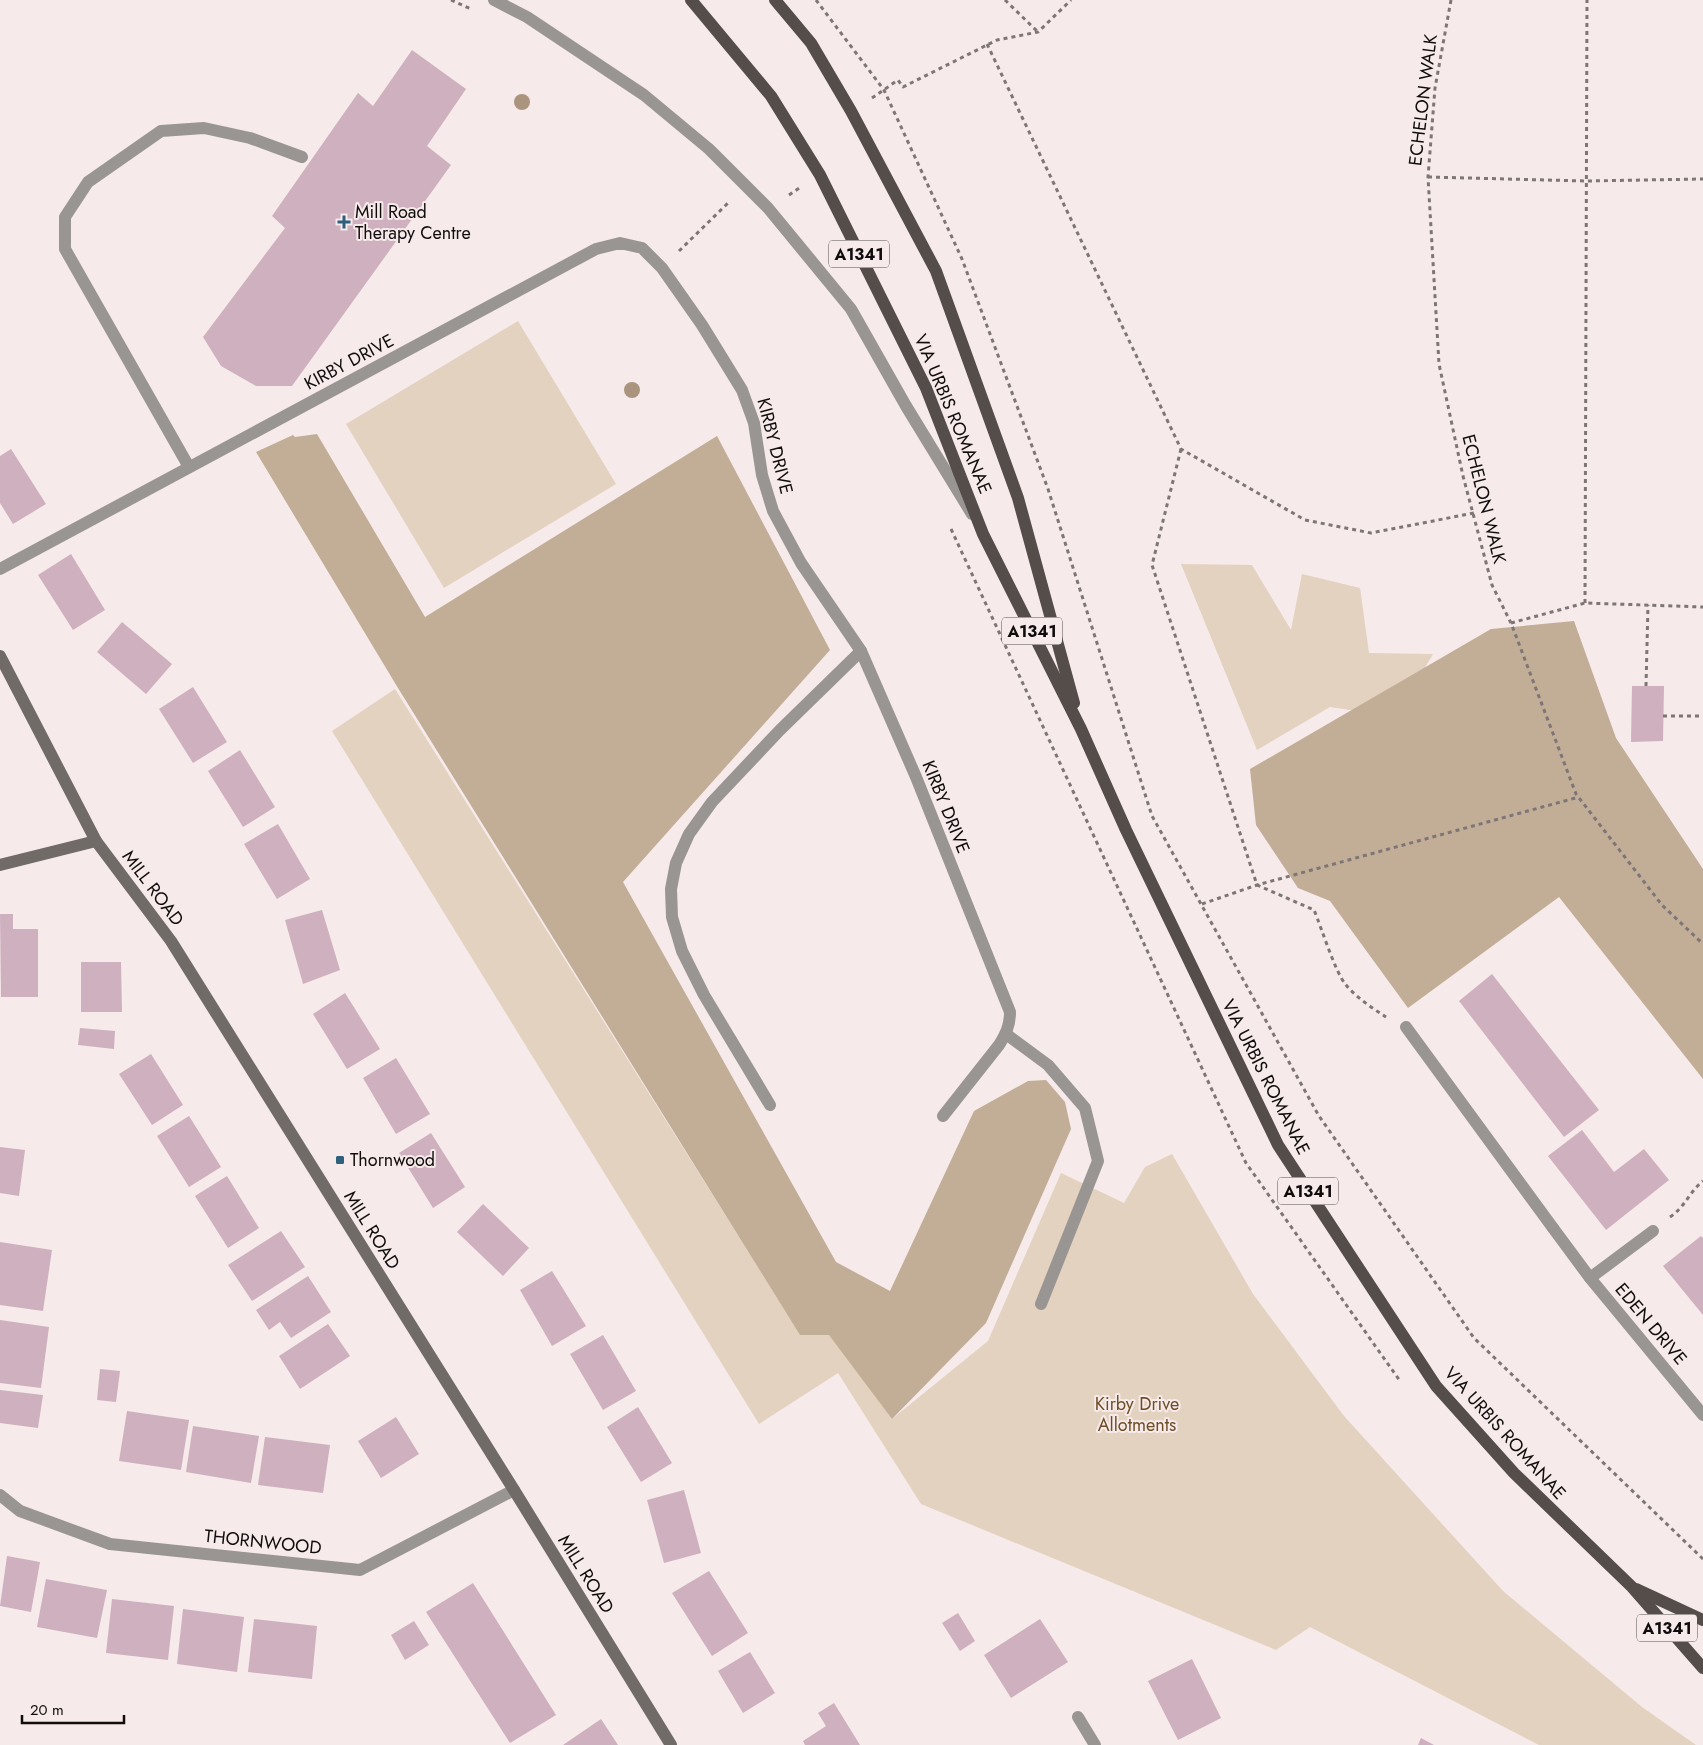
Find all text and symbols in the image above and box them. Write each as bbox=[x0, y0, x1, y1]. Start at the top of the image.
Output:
street label: ECHELON WALK bbox=[1402, 32, 1444, 167]
place label: Mill Road Therapy Centre bbox=[355, 199, 471, 246]
marker: Mill Road Therapy Centre bbox=[337, 215, 351, 229]
road number: A1341 bbox=[829, 240, 889, 268]
street label: KIRBY DRIVE bbox=[300, 327, 398, 397]
street label: VIA URBIS ROMANAE bbox=[908, 330, 998, 498]
street label: KIRBY DRIVE bbox=[751, 395, 799, 497]
street label: ECHELON WALK bbox=[1455, 432, 1513, 567]
road number: A1341 bbox=[1002, 618, 1062, 644]
street label: KIRBY DRIVE bbox=[916, 757, 976, 857]
street label: MILL ROAD bbox=[116, 845, 190, 931]
street label: VIA URBIS ROMANAE bbox=[1216, 995, 1316, 1159]
place label: Thornwood bbox=[350, 1147, 435, 1173]
marker: Thornwood bbox=[334, 1154, 346, 1166]
road number: A1341 bbox=[1278, 1178, 1338, 1204]
street label: MILL ROAD bbox=[338, 1186, 406, 1274]
street label: EDEN DRIVE bbox=[1609, 1277, 1693, 1371]
street label: VIA URBIS ROMANAE bbox=[1438, 1361, 1572, 1505]
park label: Kirby Drive Allotments bbox=[1095, 1391, 1179, 1438]
street label: THORNWOOD bbox=[203, 1523, 323, 1561]
street label: MILL ROAD bbox=[552, 1530, 620, 1618]
road number: A1341 bbox=[1637, 1615, 1697, 1642]
scale bar bbox=[22, 1692, 125, 1724]
text: 20 m bbox=[30, 1699, 64, 1721]

